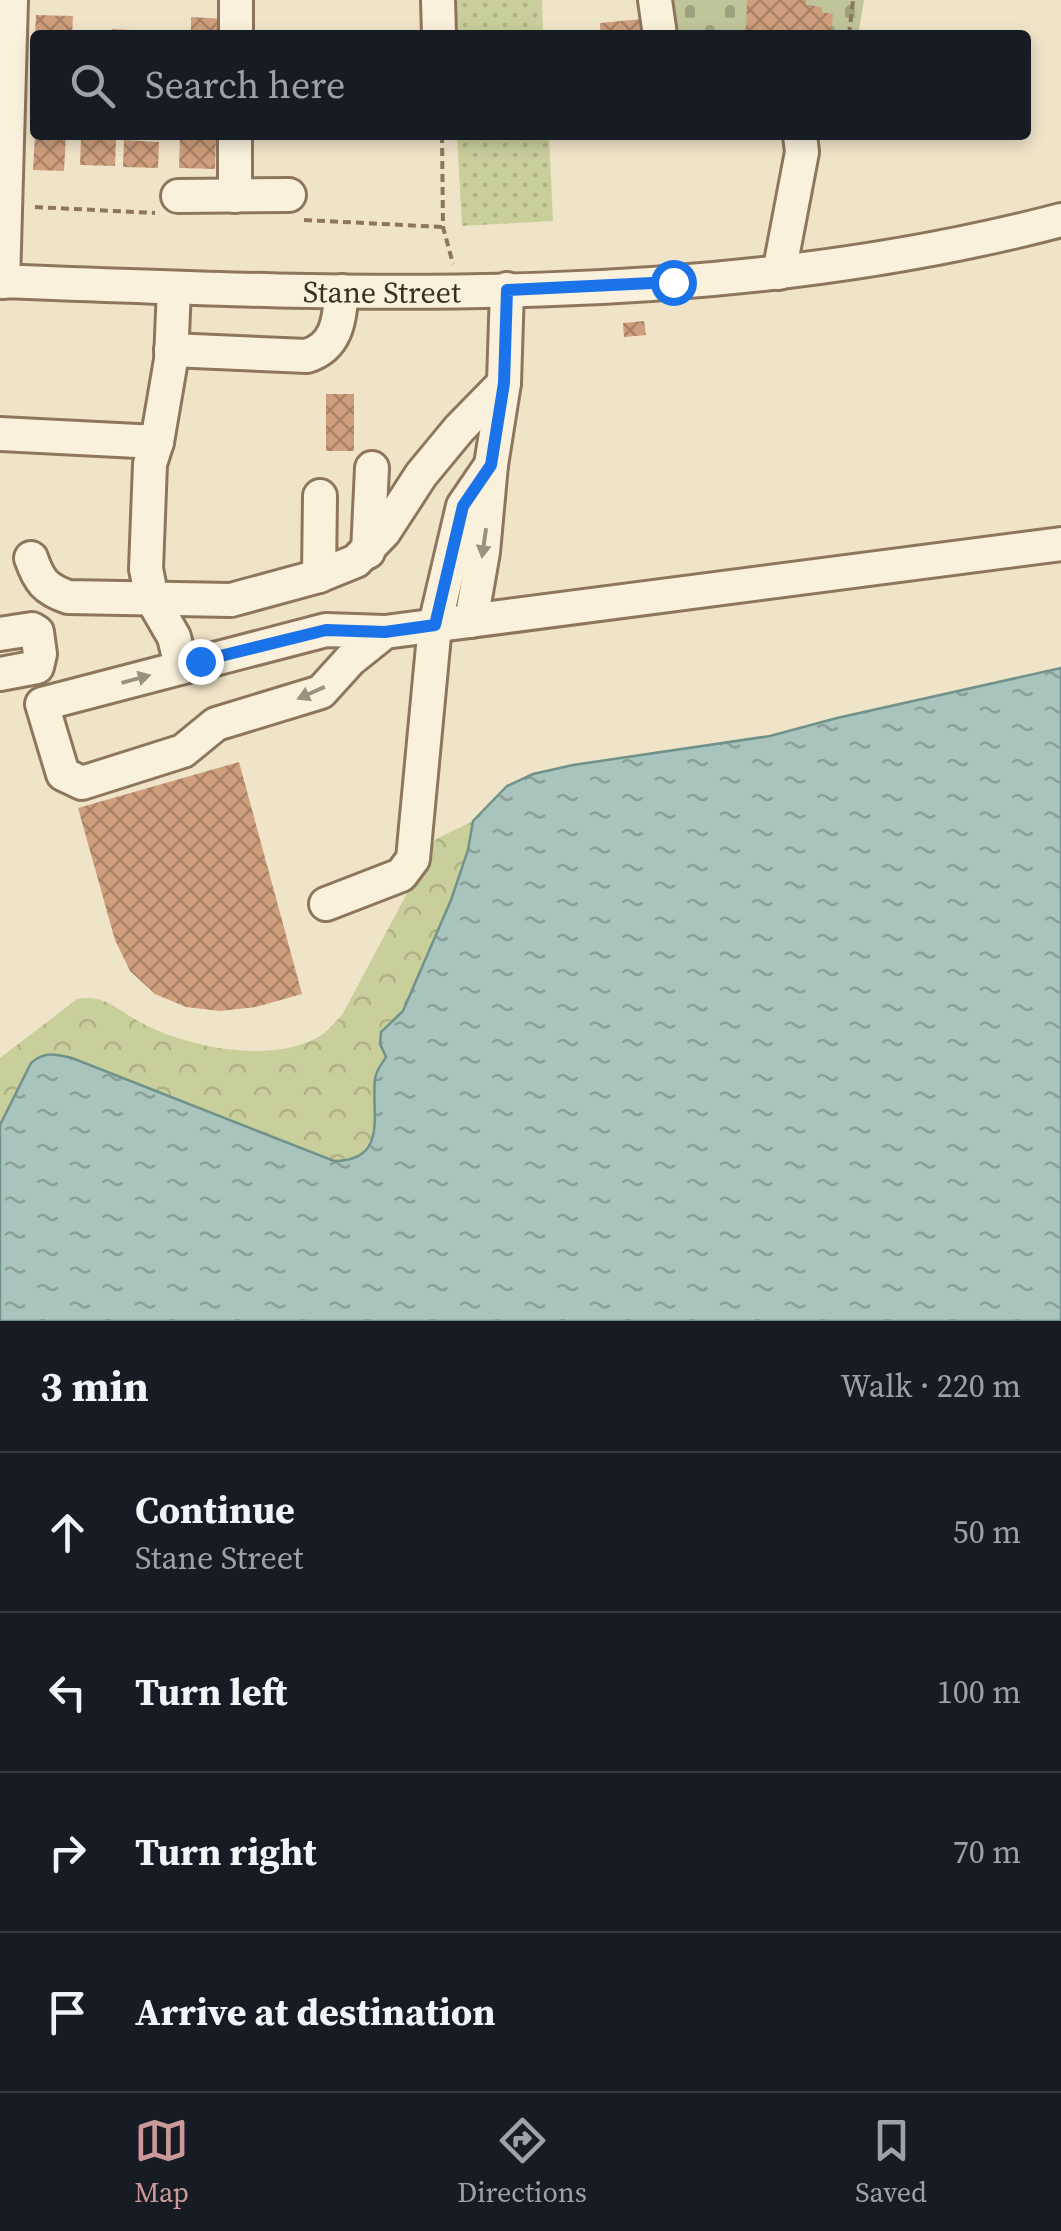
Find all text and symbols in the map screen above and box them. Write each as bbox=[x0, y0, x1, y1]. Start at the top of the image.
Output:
search box bbox=[30, 30, 1031, 140]
icon: search bbox=[65, 58, 120, 113]
text: Search here bbox=[145, 59, 345, 111]
route start bbox=[651, 260, 697, 306]
street label: Stane Street bbox=[302, 270, 461, 312]
one-way arrow bbox=[476, 528, 491, 559]
route end bbox=[178, 639, 224, 685]
one-way arrow bbox=[121, 670, 152, 686]
one-way arrow bbox=[296, 685, 325, 701]
text: 3 min bbox=[40, 1357, 149, 1415]
text: Walk · 220 m bbox=[840, 1364, 1021, 1408]
text: Continue bbox=[135, 1484, 295, 1536]
icon: ahead bbox=[40, 1505, 95, 1560]
text: 50 m bbox=[953, 1510, 1021, 1554]
text: Stane Street bbox=[135, 1536, 303, 1580]
icon: left bbox=[40, 1665, 95, 1720]
text: Turn left bbox=[135, 1666, 287, 1718]
text: 100 m bbox=[937, 1670, 1021, 1714]
icon: right bbox=[40, 1825, 95, 1880]
text: Turn right bbox=[135, 1826, 317, 1878]
text: 70 m bbox=[953, 1830, 1021, 1874]
icon: arrive bbox=[40, 1985, 95, 2040]
text: Arrive at destination bbox=[135, 1986, 496, 2038]
tab: Map bbox=[134, 2113, 189, 2211]
tab: Directions bbox=[457, 2113, 587, 2211]
tab: Saved bbox=[855, 2113, 927, 2211]

